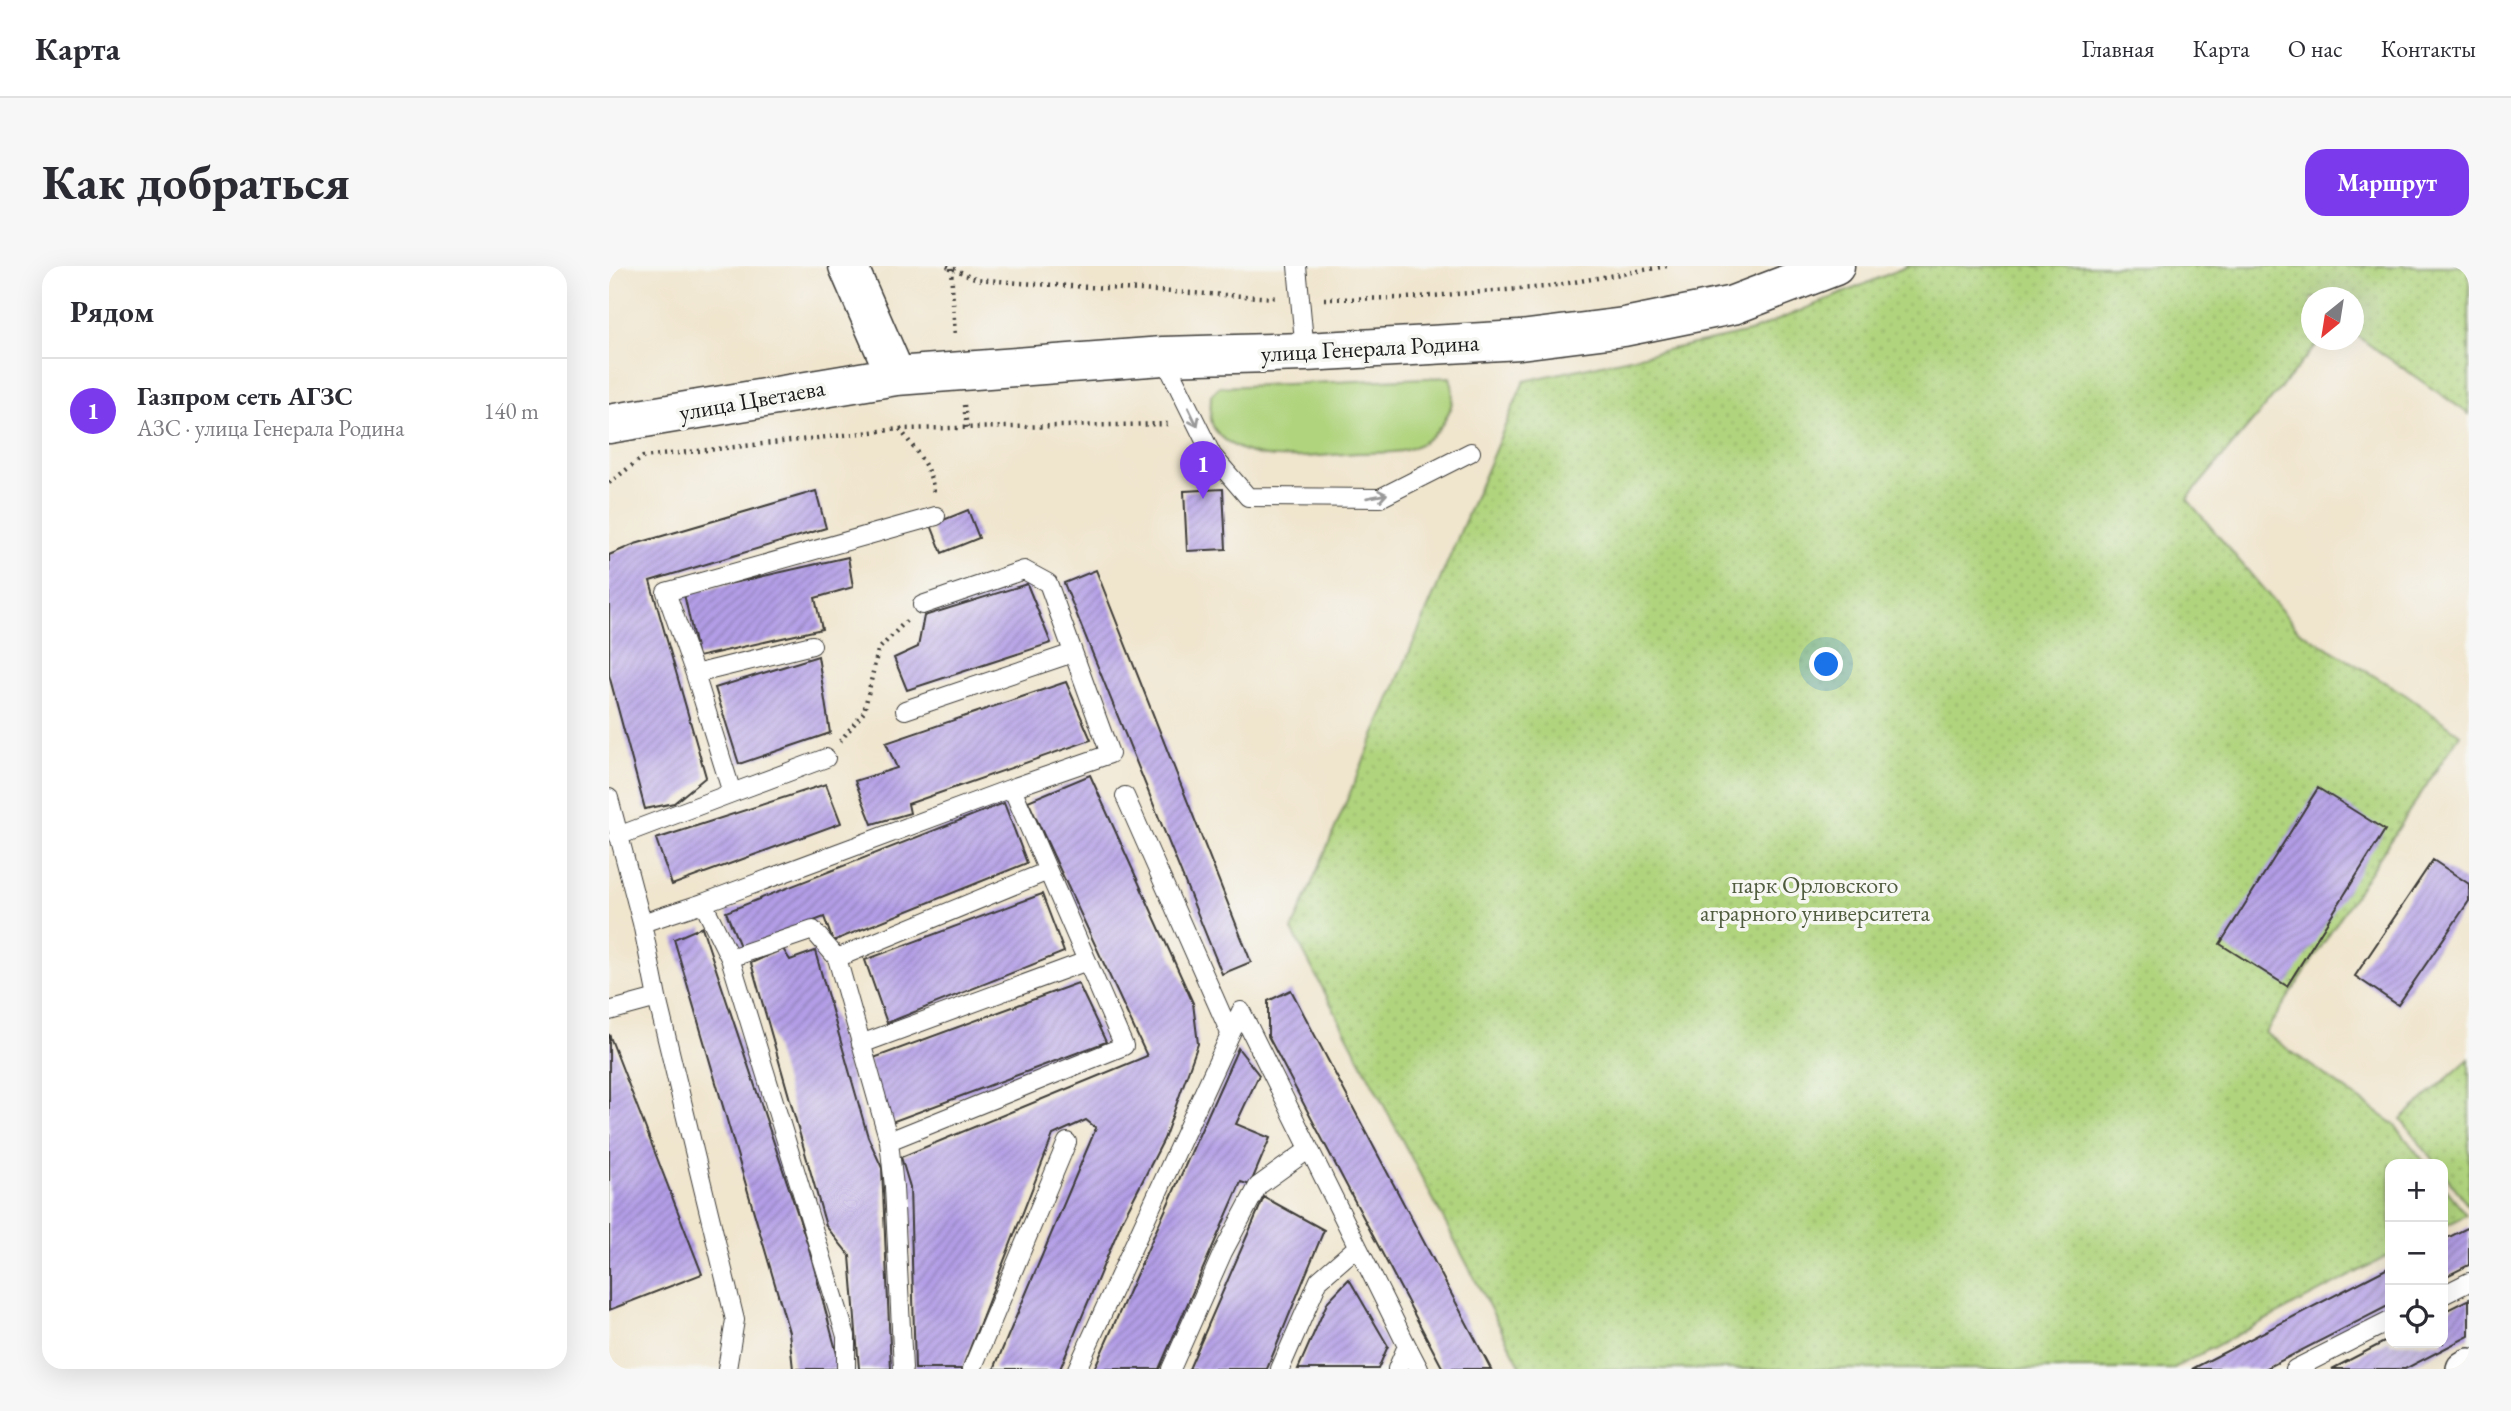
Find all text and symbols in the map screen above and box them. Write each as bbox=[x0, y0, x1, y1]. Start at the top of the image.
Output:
text: Карта bbox=[35, 27, 120, 70]
text: Главная bbox=[2081, 33, 2155, 64]
text: Карта bbox=[2193, 33, 2250, 64]
text: О нас bbox=[2288, 33, 2343, 64]
text: Контакты bbox=[2381, 33, 2476, 64]
button: Маршрут bbox=[2305, 149, 2469, 216]
text: Как добраться bbox=[42, 150, 350, 214]
north arrow bbox=[2301, 287, 2364, 350]
text: Рядом bbox=[70, 292, 154, 331]
street label: улица Генерала Родина bbox=[1260, 326, 1480, 369]
street label: улица Цветаева bbox=[677, 371, 828, 428]
text: Газпром сеть АГЗС bbox=[137, 379, 353, 413]
text: 1 bbox=[87, 396, 99, 426]
text: 140 m bbox=[483, 396, 539, 426]
one-way arrow bbox=[1187, 406, 1201, 427]
text: АЗС · улица Генерала Родина bbox=[137, 413, 404, 443]
pin: 1 bbox=[1180, 441, 1226, 499]
one-way arrow bbox=[1365, 489, 1388, 502]
your location bbox=[1809, 647, 1843, 681]
park label: парк Орловского аграрного университета bbox=[1700, 869, 1930, 928]
map controls bbox=[2385, 1159, 2448, 1348]
button: + bbox=[2385, 1159, 2448, 1222]
button: − bbox=[2385, 1222, 2448, 1285]
button: locate bbox=[2385, 1285, 2448, 1348]

